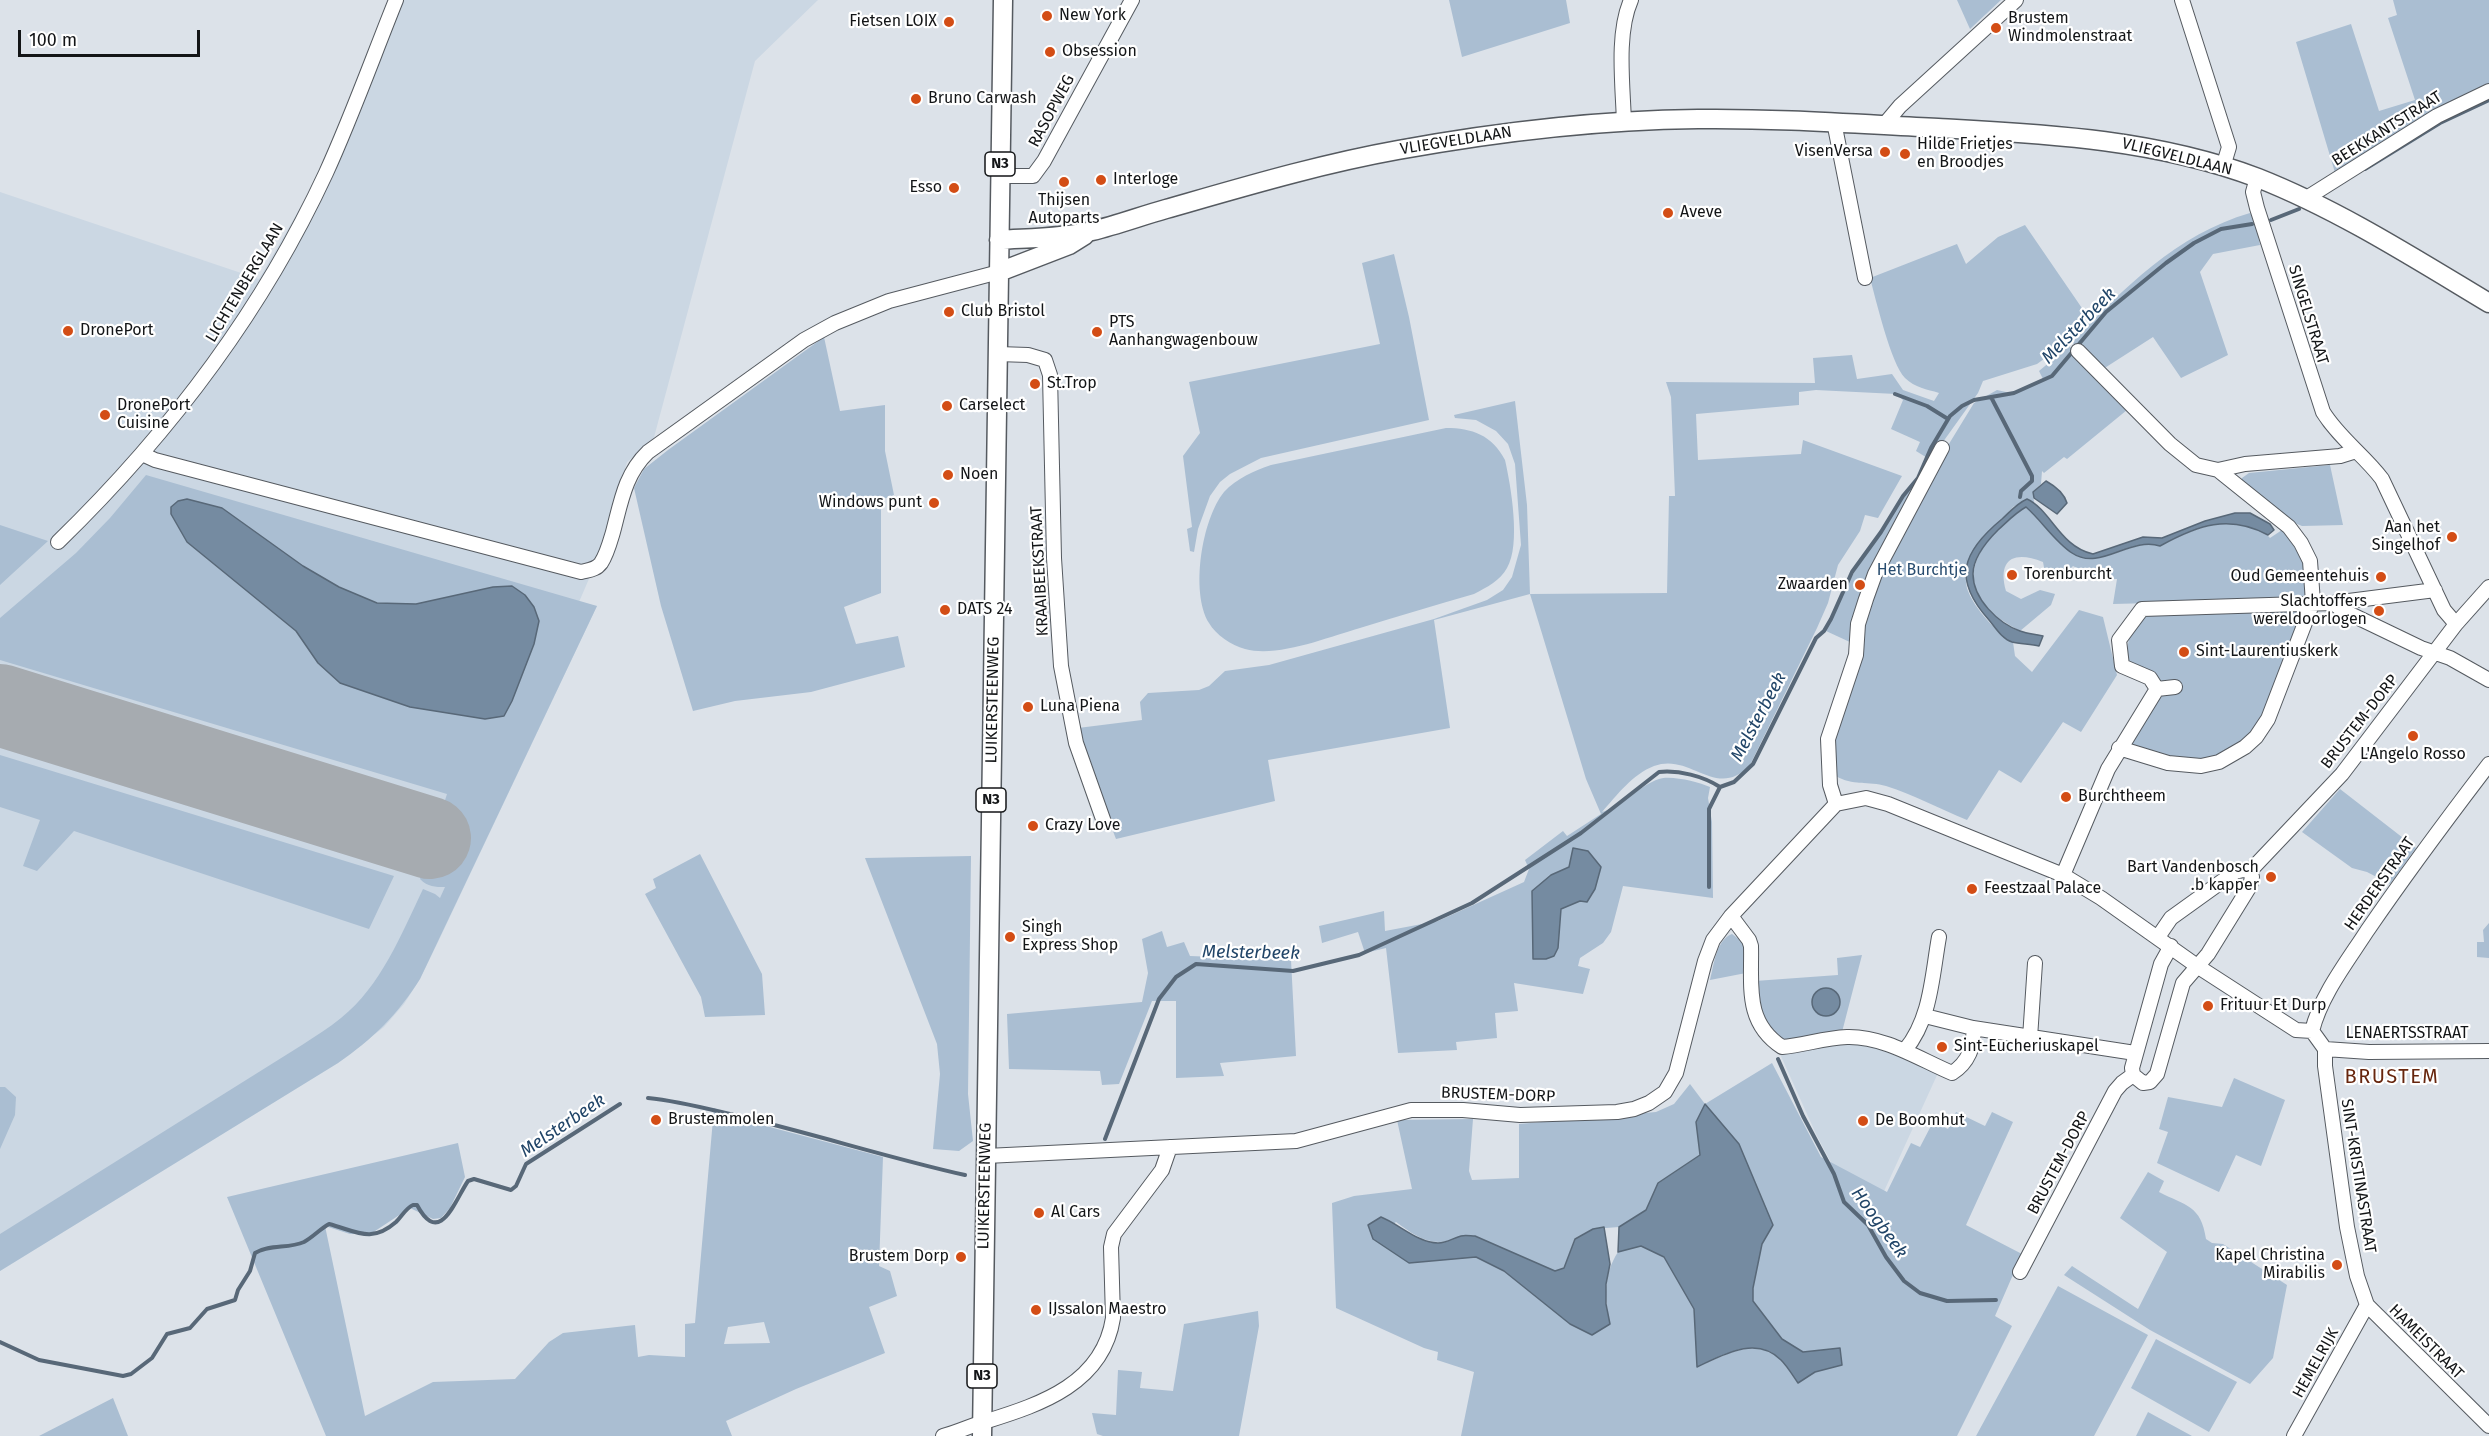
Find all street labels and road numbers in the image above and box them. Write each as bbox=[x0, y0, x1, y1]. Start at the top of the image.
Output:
street label: RASOPWEG bbox=[1025, 71, 1079, 151]
street label: BEEKKANTSTRAAT bbox=[2329, 88, 2445, 170]
street label: VLIEGVELDLAAN bbox=[1399, 123, 1513, 159]
street label: VLIEGVELDLAAN bbox=[2120, 134, 2234, 180]
road number: N3 bbox=[985, 152, 1015, 176]
street label: LICHTENBERGLAAN bbox=[202, 220, 288, 346]
street label: SINGELSTRAAT bbox=[2284, 263, 2332, 367]
street label: KRAAIBEEKSTRAAT bbox=[1027, 505, 1053, 637]
street label: LUIKERSTEENWEG bbox=[982, 636, 1004, 764]
street label: BRUSTEM-DORP bbox=[2317, 671, 2403, 773]
road number: N3 bbox=[976, 788, 1006, 812]
street label: HERDERSTRAAT bbox=[2341, 834, 2419, 934]
street label: LENAERTSSTRAAT bbox=[2345, 1024, 2469, 1044]
street label: BRUSTEM-DORP bbox=[1441, 1083, 1555, 1107]
street label: SINT-KRISTINASTRAAT bbox=[2336, 1098, 2380, 1254]
street label: BRUSTEM-DORP bbox=[2024, 1108, 2094, 1218]
street label: LUIKERSTEENWEG bbox=[974, 1122, 996, 1250]
street label: HAMEISTRAAT bbox=[2385, 1301, 2467, 1383]
street label: HEMELRIJK bbox=[2289, 1325, 2343, 1401]
road number: N3 bbox=[967, 1364, 997, 1388]

